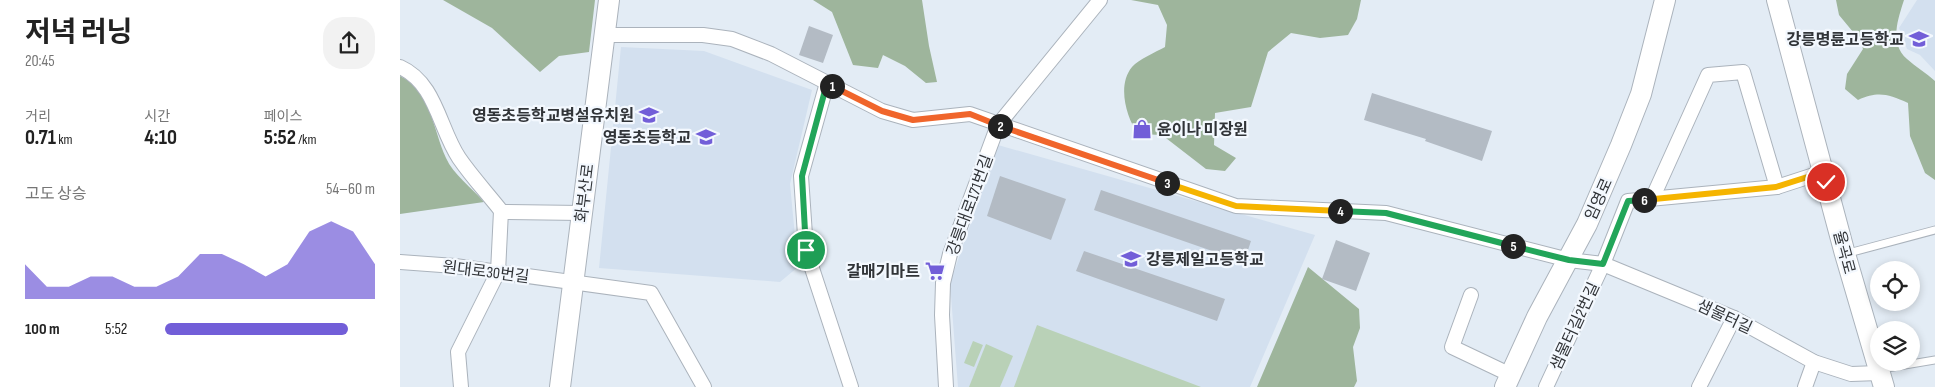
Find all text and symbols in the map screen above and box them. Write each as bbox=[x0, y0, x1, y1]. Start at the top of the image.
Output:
text: 저녁 러닝 bbox=[25, 16, 132, 49]
button: share bbox=[323, 17, 375, 69]
school or university icon: 강릉명륜고등학교 bbox=[1908, 28, 1930, 50]
place label: 강릉명륜고등학교 bbox=[1786, 30, 1904, 50]
text: 20:45 bbox=[25, 52, 55, 71]
pin: 1 bbox=[820, 74, 844, 98]
text: 1 bbox=[830, 78, 835, 95]
school or university icon: 영동초등학교병설유치원 bbox=[638, 104, 660, 126]
place label: 영동초등학교병설유치원 bbox=[472, 106, 634, 126]
text: 거리 bbox=[25, 108, 51, 125]
text: 시간 bbox=[144, 108, 170, 125]
text: 페이스 bbox=[264, 108, 302, 125]
pin: 2 bbox=[988, 114, 1012, 138]
text: 2 bbox=[997, 118, 1004, 135]
shop icon: 윤이나 미장원 bbox=[1131, 118, 1153, 140]
place label: 윤이나 미장원 bbox=[1157, 121, 1248, 140]
text: 0.71 bbox=[25, 125, 56, 150]
text: 4:10 bbox=[144, 125, 177, 150]
text: 5:52 bbox=[264, 125, 296, 150]
school or university icon: 영동초등학교 bbox=[695, 126, 717, 148]
place label: 영동초등학교 bbox=[603, 128, 691, 148]
text: km bbox=[56, 131, 73, 148]
text: /km bbox=[296, 131, 316, 148]
street label: 강릉대로171번길 bbox=[943, 152, 997, 259]
pin bbox=[1805, 161, 1847, 203]
street label: 화부산로 bbox=[572, 163, 599, 224]
icon: check bbox=[1812, 168, 1840, 196]
pin: 3 bbox=[1154, 170, 1180, 196]
text: 3 bbox=[1164, 175, 1171, 192]
street label: 임영로 bbox=[1582, 175, 1617, 224]
text: 54–60 m bbox=[326, 180, 375, 199]
text: 고도 상승 bbox=[25, 185, 86, 204]
pin: 6 bbox=[1632, 188, 1656, 212]
text: 6 bbox=[1641, 192, 1648, 209]
pin: 4 bbox=[1328, 198, 1352, 224]
text: 4 bbox=[1337, 203, 1344, 220]
pin bbox=[785, 229, 827, 271]
street label: 율곡로 bbox=[1829, 229, 1859, 276]
pin: 5 bbox=[1500, 234, 1526, 258]
icon: arrive bbox=[792, 236, 820, 264]
text: 5 bbox=[1510, 238, 1517, 255]
school or university icon: 강릉제일고등학교 bbox=[1120, 248, 1142, 270]
place label: 강릉제일고등학교 bbox=[1146, 250, 1264, 270]
street label: 원대로30번길 bbox=[441, 258, 530, 287]
supermarket icon: 갈매기마트 bbox=[924, 260, 946, 282]
map controls bbox=[1870, 261, 1920, 371]
button: locate bbox=[1870, 261, 1920, 311]
place label: 갈매기마트 bbox=[846, 263, 920, 282]
street label: 샘물터길2번길 bbox=[1547, 280, 1604, 374]
street label: 샘물터길 bbox=[1694, 296, 1755, 338]
text: 100 m bbox=[25, 320, 60, 339]
text: 5:52 bbox=[105, 320, 127, 339]
button: layers bbox=[1870, 321, 1920, 371]

